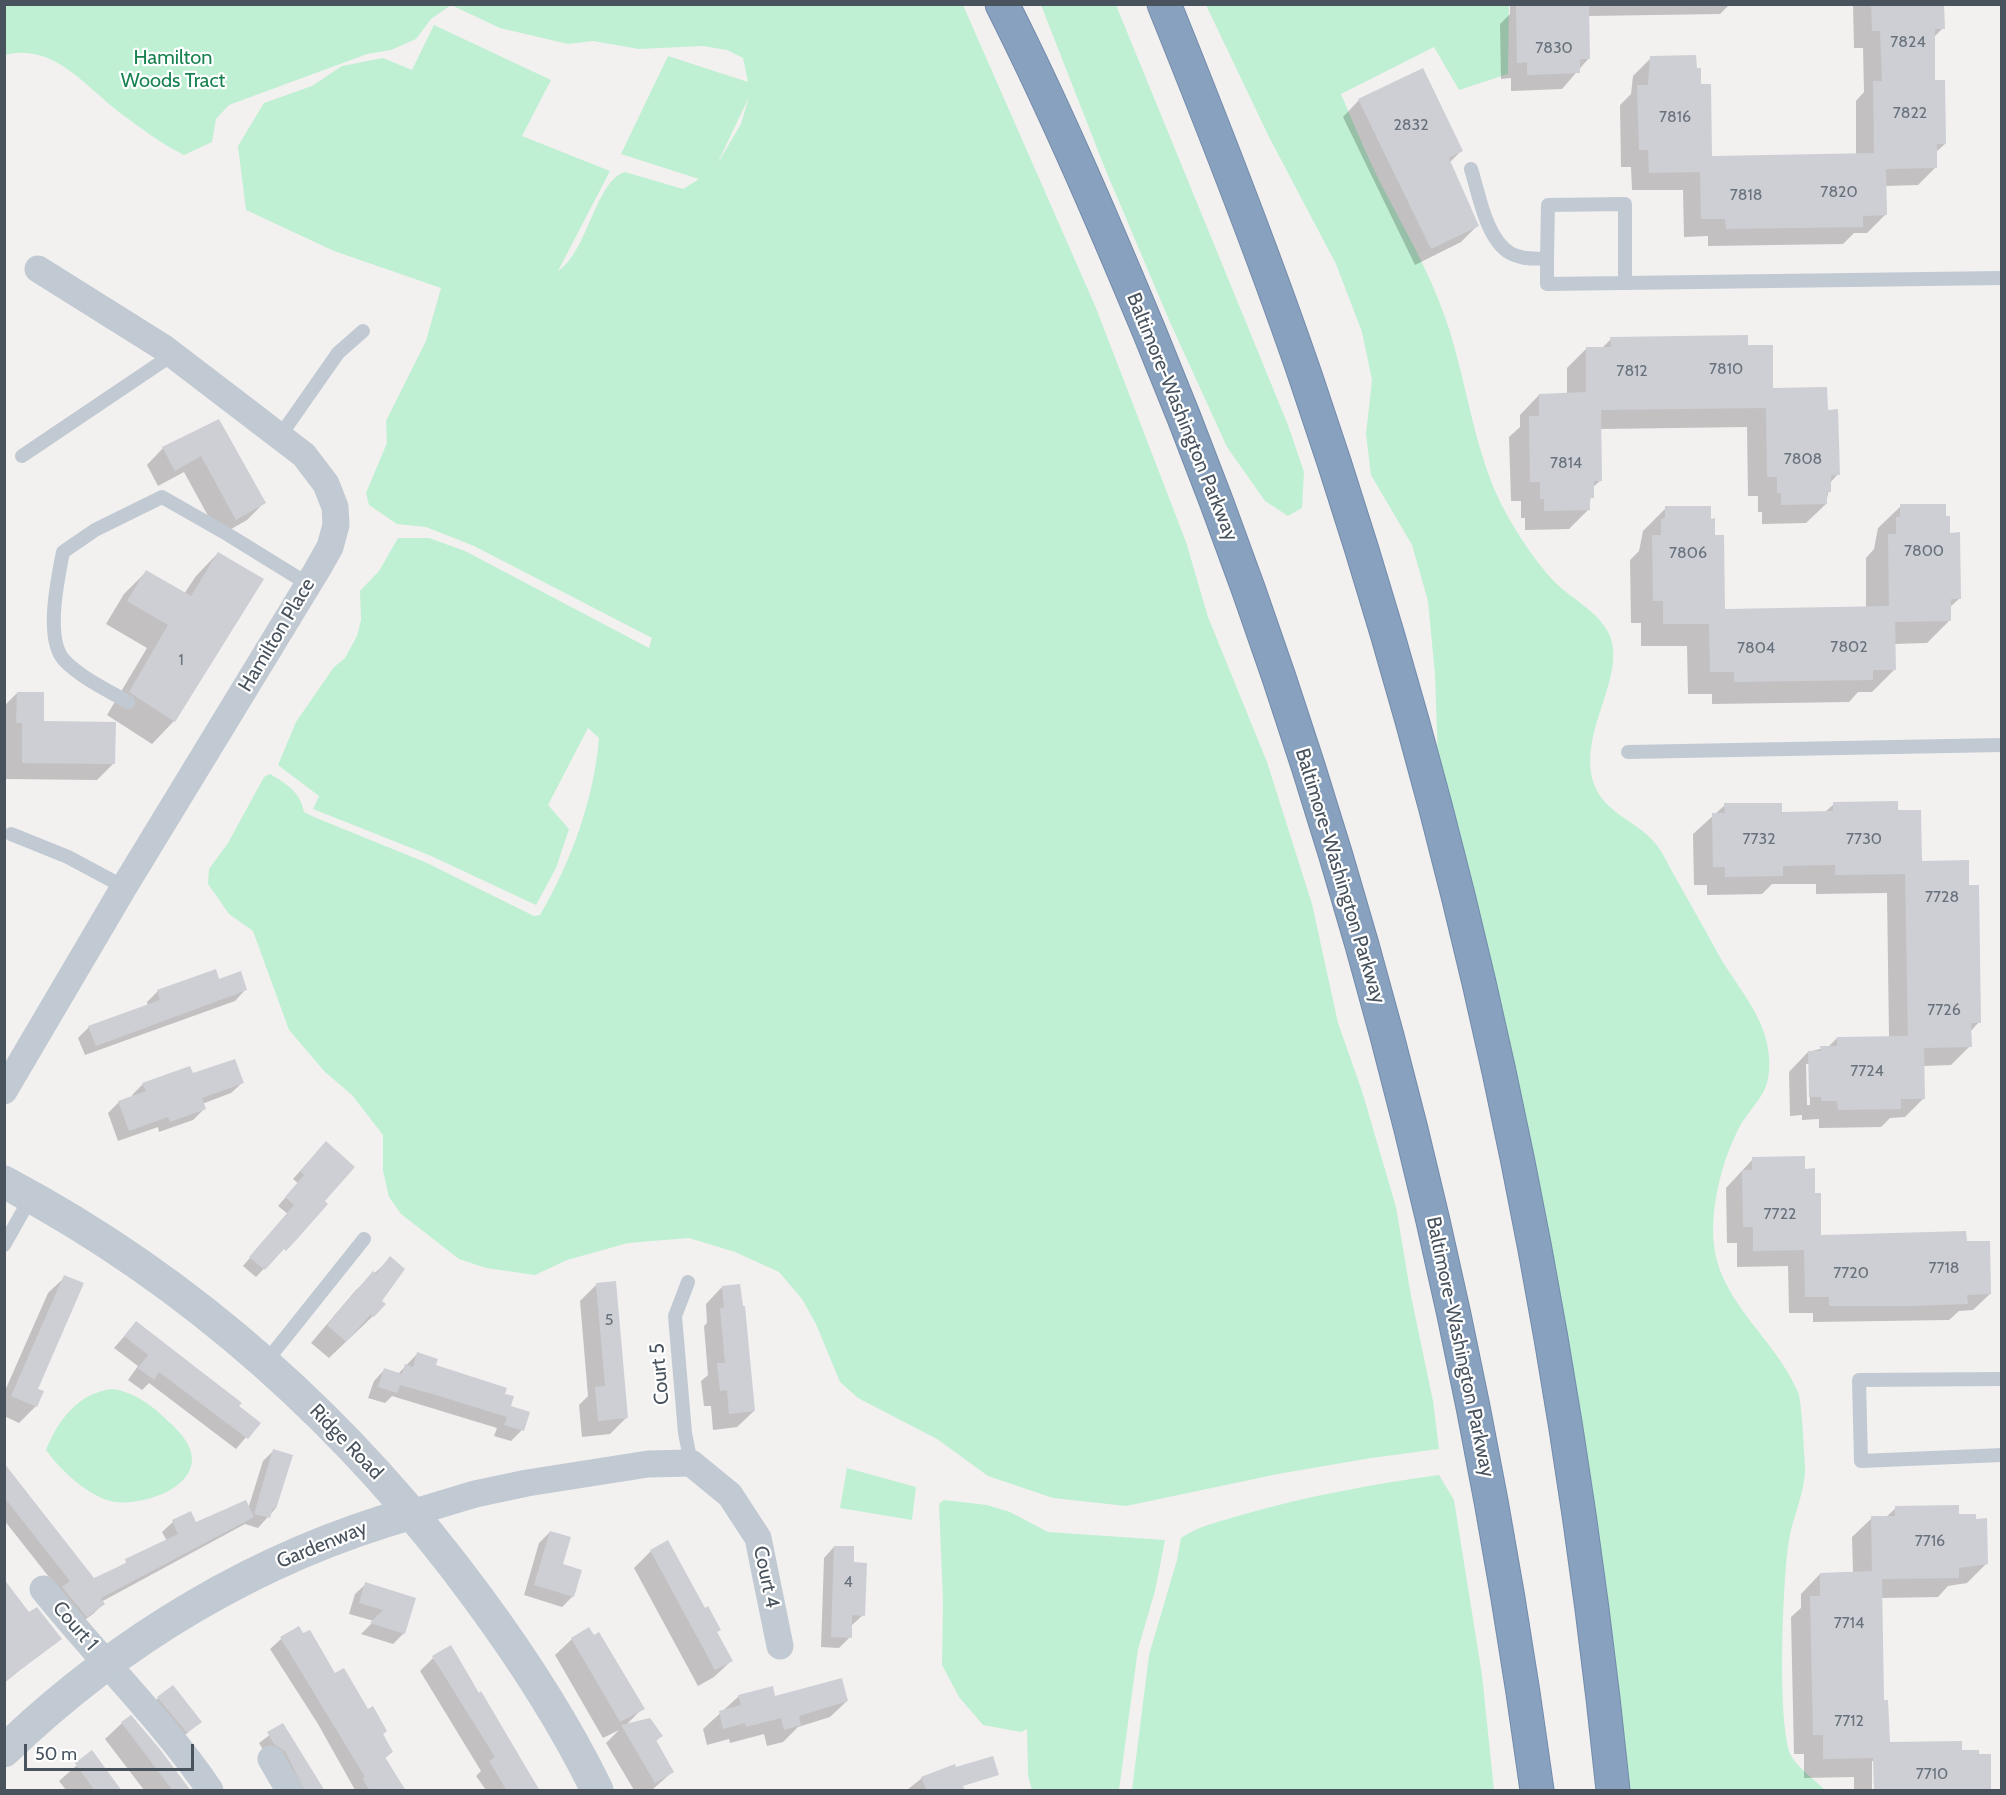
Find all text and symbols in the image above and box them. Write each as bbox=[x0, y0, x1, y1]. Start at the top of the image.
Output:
house number: 7824 bbox=[1890, 32, 1926, 52]
house number: 7830 bbox=[1535, 38, 1573, 58]
park label: Hamilton Woods Tract bbox=[121, 46, 225, 93]
house number: 7822 bbox=[1893, 103, 1927, 123]
house number: 7816 bbox=[1659, 107, 1691, 127]
house number: 2832 bbox=[1393, 115, 1429, 135]
house number: 7820 bbox=[1820, 182, 1858, 202]
house number: 7818 bbox=[1730, 185, 1762, 205]
street label: Baltimore-Washington Parkway bbox=[1121, 289, 1243, 545]
house number: 7810 bbox=[1709, 359, 1743, 379]
house number: 7812 bbox=[1616, 361, 1648, 381]
house number: 7808 bbox=[1784, 449, 1822, 469]
house number: 7814 bbox=[1550, 453, 1582, 473]
house number: 7800 bbox=[1904, 541, 1944, 561]
house number: 7806 bbox=[1669, 543, 1707, 563]
street label: Hamilton Place bbox=[234, 574, 320, 696]
house number: 7802 bbox=[1830, 637, 1868, 657]
house number: 7804 bbox=[1737, 638, 1775, 658]
house number: 1 bbox=[178, 650, 184, 670]
street label: Baltimore-Washington Parkway bbox=[1290, 745, 1390, 1007]
house number: 7732 bbox=[1742, 829, 1776, 849]
house number: 7730 bbox=[1846, 829, 1882, 849]
house number: 7728 bbox=[1925, 887, 1959, 907]
house number: 7726 bbox=[1927, 1000, 1961, 1020]
house number: 7724 bbox=[1850, 1061, 1884, 1081]
house number: 7722 bbox=[1764, 1204, 1796, 1224]
street label: Baltimore-Washington Parkway bbox=[1421, 1215, 1499, 1479]
house number: 7718 bbox=[1928, 1258, 1960, 1278]
house number: 7720 bbox=[1833, 1263, 1869, 1283]
house number: 5 bbox=[605, 1310, 613, 1330]
street label: Court 5 bbox=[645, 1342, 675, 1406]
street label: Ridge Road bbox=[304, 1399, 388, 1485]
street label: Gardenway bbox=[273, 1516, 371, 1574]
house number: 7716 bbox=[1915, 1531, 1945, 1551]
street label: Court 4 bbox=[748, 1544, 784, 1610]
house number: 4 bbox=[843, 1572, 853, 1592]
street label: Court 1 bbox=[47, 1596, 103, 1656]
house number: 7714 bbox=[1834, 1613, 1864, 1633]
house number: 7712 bbox=[1834, 1711, 1864, 1731]
scale bar bbox=[27, 1732, 196, 1770]
text: 50 m bbox=[35, 1743, 77, 1765]
house number: 7710 bbox=[1916, 1764, 1948, 1784]

